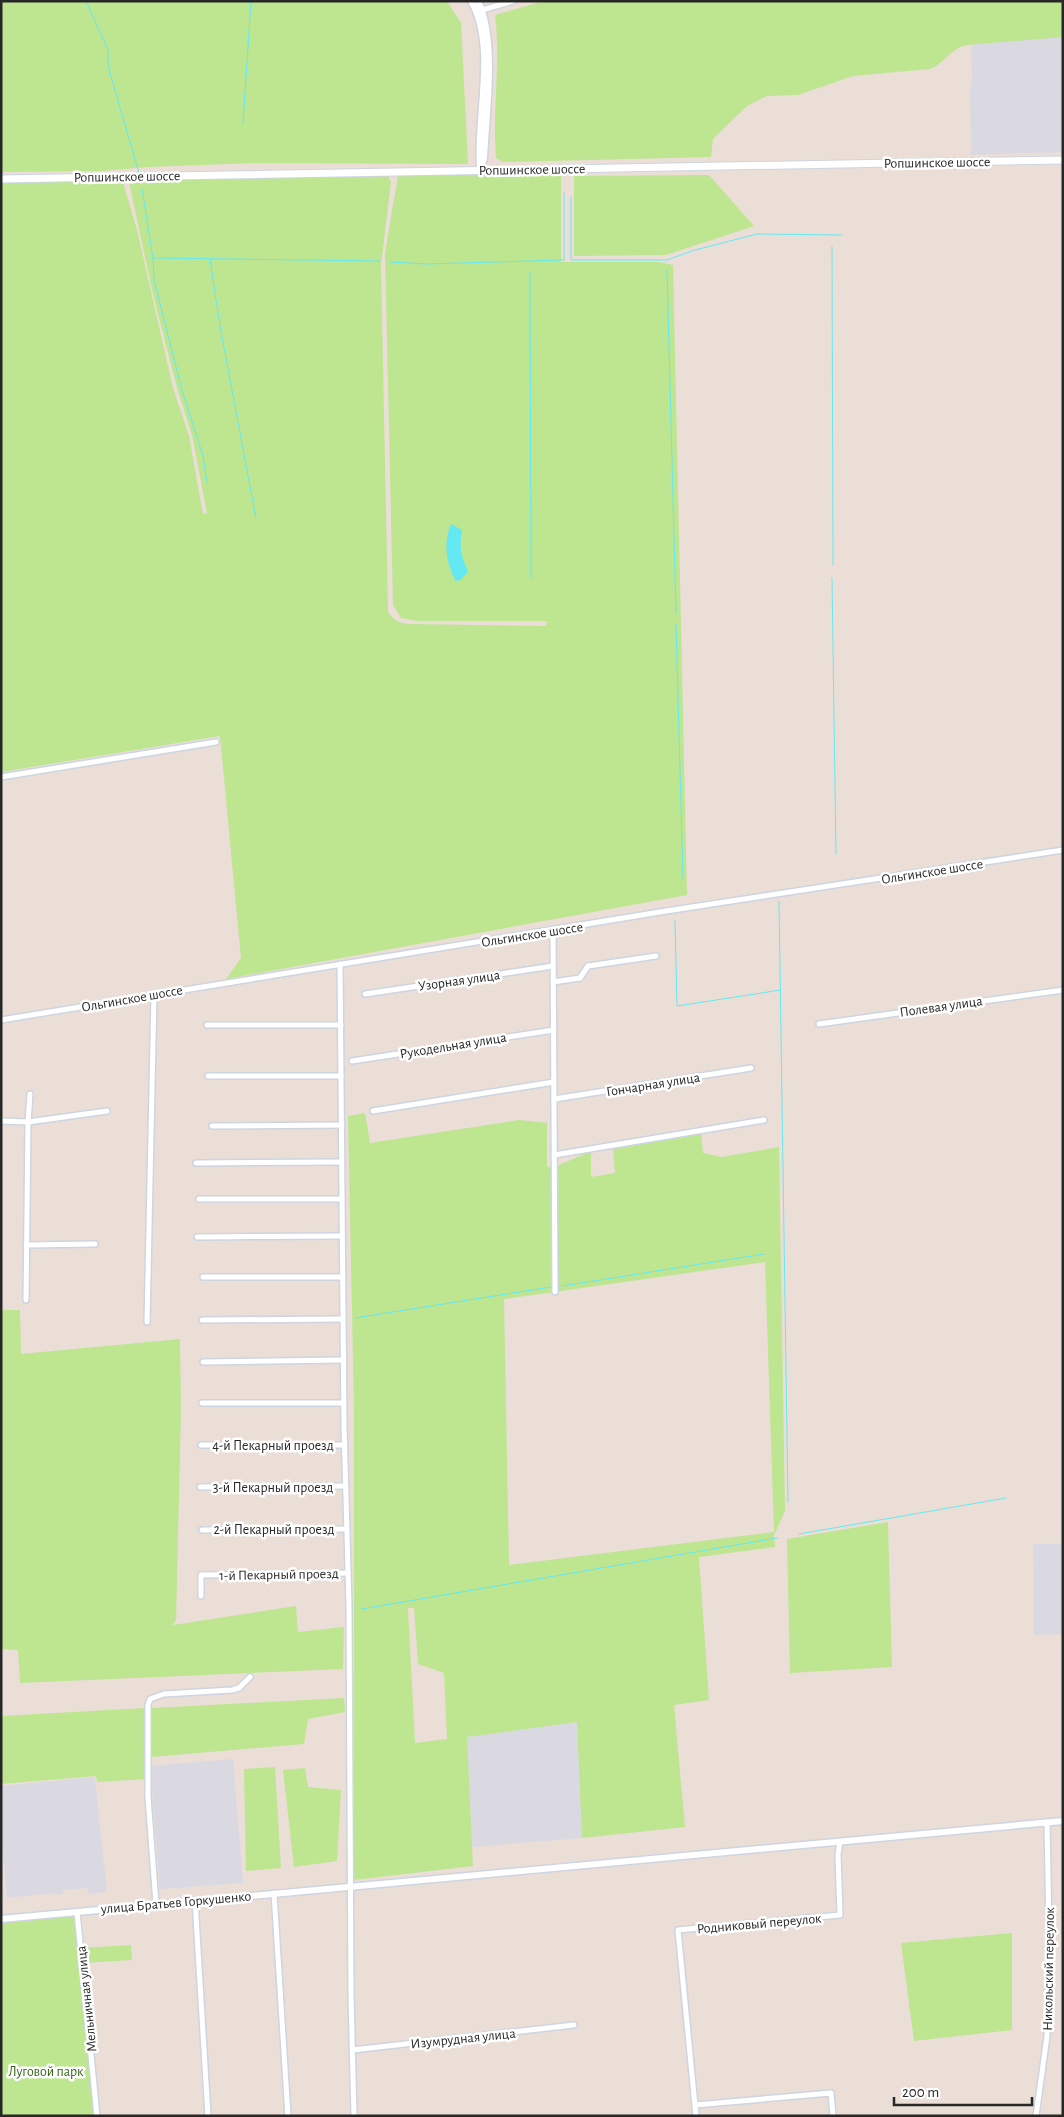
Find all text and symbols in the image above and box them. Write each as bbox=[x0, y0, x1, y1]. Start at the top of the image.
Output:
street label: Ропшинское шоссе bbox=[883, 155, 991, 171]
street label: Ропшинское шоссе bbox=[478, 162, 586, 178]
street label: Ропшинское шоссе bbox=[73, 169, 181, 185]
street label: Ольгинское шоссе bbox=[880, 857, 984, 887]
street label: Ольгинское шоссе bbox=[480, 920, 584, 950]
street label: Узорная улица bbox=[417, 968, 502, 994]
street label: Ольгинское шоссе bbox=[80, 983, 184, 1015]
street label: Полевая улица bbox=[899, 994, 984, 1020]
street label: Рукодельная улица bbox=[399, 1031, 508, 1061]
street label: Гончарная улица bbox=[605, 1071, 702, 1099]
street label: 4-й Пекарный проезд bbox=[212, 1439, 334, 1453]
street label: 3-й Пекарный проезд bbox=[213, 1481, 333, 1495]
street label: 2-й Пекарный проезд bbox=[213, 1523, 335, 1537]
street label: 1-й Пекарный проезд bbox=[219, 1567, 339, 1583]
street label: улица Братьев Горкушенко bbox=[99, 1889, 252, 1917]
street label: Никольский переулок bbox=[1041, 1906, 1057, 2031]
street label: Родниковый переулок bbox=[696, 1912, 823, 1936]
street label: Мельничная улица bbox=[74, 1944, 100, 2053]
street label: Изумрудная улица bbox=[410, 2026, 517, 2051]
park label: Луговой парк bbox=[8, 2065, 84, 2079]
scale bar bbox=[894, 2074, 1032, 2106]
text: 200 m bbox=[902, 2085, 939, 2100]

